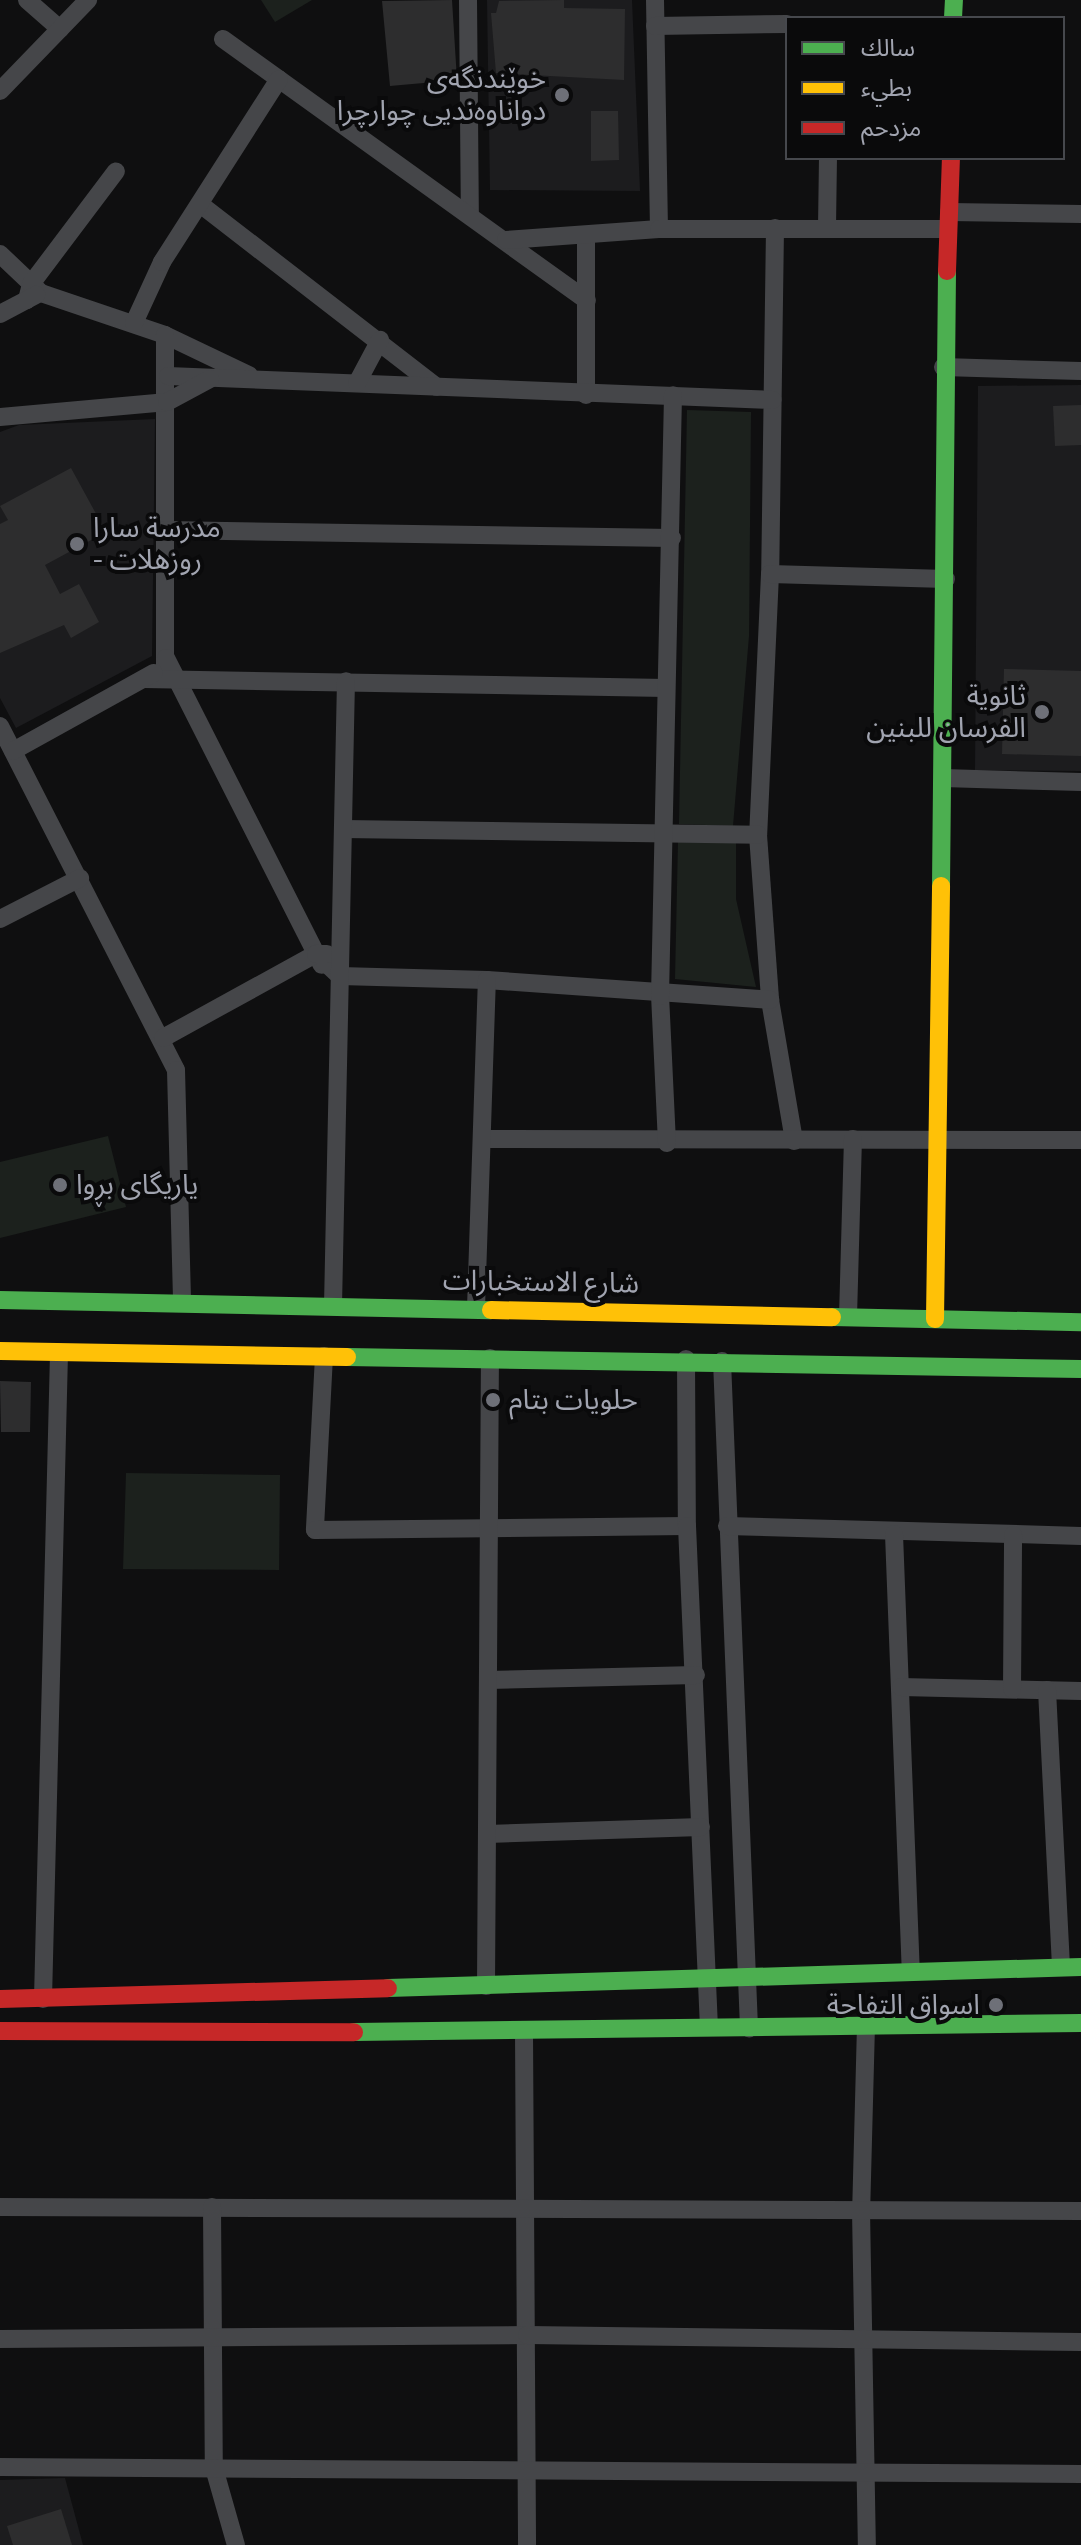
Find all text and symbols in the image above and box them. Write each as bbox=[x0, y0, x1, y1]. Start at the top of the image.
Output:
legend bbox=[785, 16, 1065, 160]
text: سالك bbox=[861, 34, 915, 62]
place label: خوێندنگەی دواناوەندیی چوارچرا bbox=[337, 62, 546, 128]
text: بطيء bbox=[861, 74, 912, 102]
marker: خوێندنگەی دواناوەندیی چوارچرا bbox=[553, 86, 571, 104]
text: مزدحم bbox=[861, 114, 921, 142]
place label: مدرسة سارا - روزهلات bbox=[93, 511, 221, 577]
marker: مدرسة سارا - روزهلات bbox=[68, 535, 86, 553]
place label: ثانوية الفرسان للبنين bbox=[866, 679, 1026, 745]
marker: ثانوية الفرسان للبنين bbox=[1033, 703, 1051, 721]
place label: یاریگای بڕوا bbox=[76, 1168, 198, 1202]
marker: یاریگای بڕوا bbox=[51, 1176, 69, 1194]
street label: شارع الاستخبارات bbox=[443, 1263, 639, 1301]
place label: حلويات بتام bbox=[509, 1383, 638, 1417]
marker: حلويات بتام bbox=[484, 1391, 502, 1409]
place label: اسواق التفاحة bbox=[827, 1988, 980, 2022]
marker: اسواق التفاحة bbox=[987, 1996, 1005, 2014]

